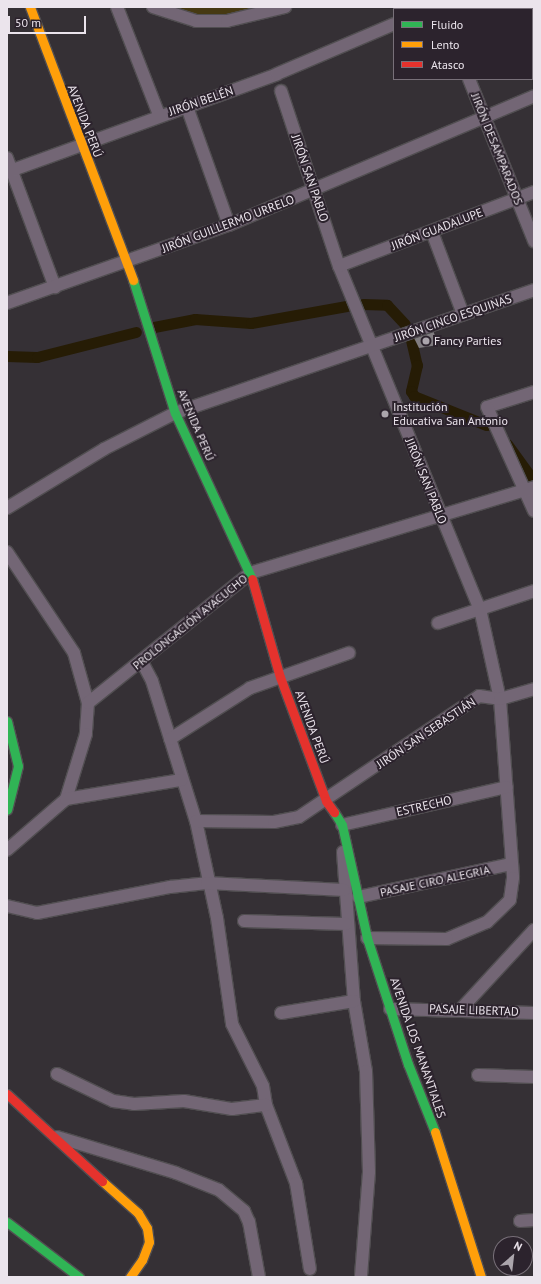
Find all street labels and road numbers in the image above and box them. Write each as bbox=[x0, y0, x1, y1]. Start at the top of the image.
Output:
street label: AVENIDA PERÚ bbox=[64, 82, 106, 160]
street label: JIRÓN BELÉN bbox=[167, 83, 235, 119]
street label: JIRÓN DESAMPARADOS bbox=[468, 91, 526, 207]
street label: JIRÓN SAN PABLO bbox=[288, 132, 332, 224]
street label: JIRÓN GUILLERMO URRELO bbox=[160, 192, 296, 256]
street label: JIRÓN GUADALUPE bbox=[389, 205, 485, 253]
street label: JIRÓN CINCO ESQUINAS bbox=[392, 291, 514, 345]
street label: AVENIDA PERÚ bbox=[174, 387, 218, 463]
street label: JIRÓN SAN PABLO bbox=[402, 436, 450, 526]
street label: PROLONGACIÓN AYACUCHO bbox=[130, 571, 250, 673]
street label: AVENIDA PERÚ bbox=[292, 688, 332, 766]
street label: JIRÓN SAN SEBASTIÁN bbox=[374, 695, 478, 771]
street label: ESTRECHO bbox=[395, 793, 453, 819]
street label: PASAJE CIRO ALEGRIA bbox=[378, 862, 492, 900]
street label: AVENIDA LOS MANANTIALES bbox=[387, 976, 449, 1120]
street label: PASAJE LIBERTAD bbox=[429, 1001, 519, 1019]

